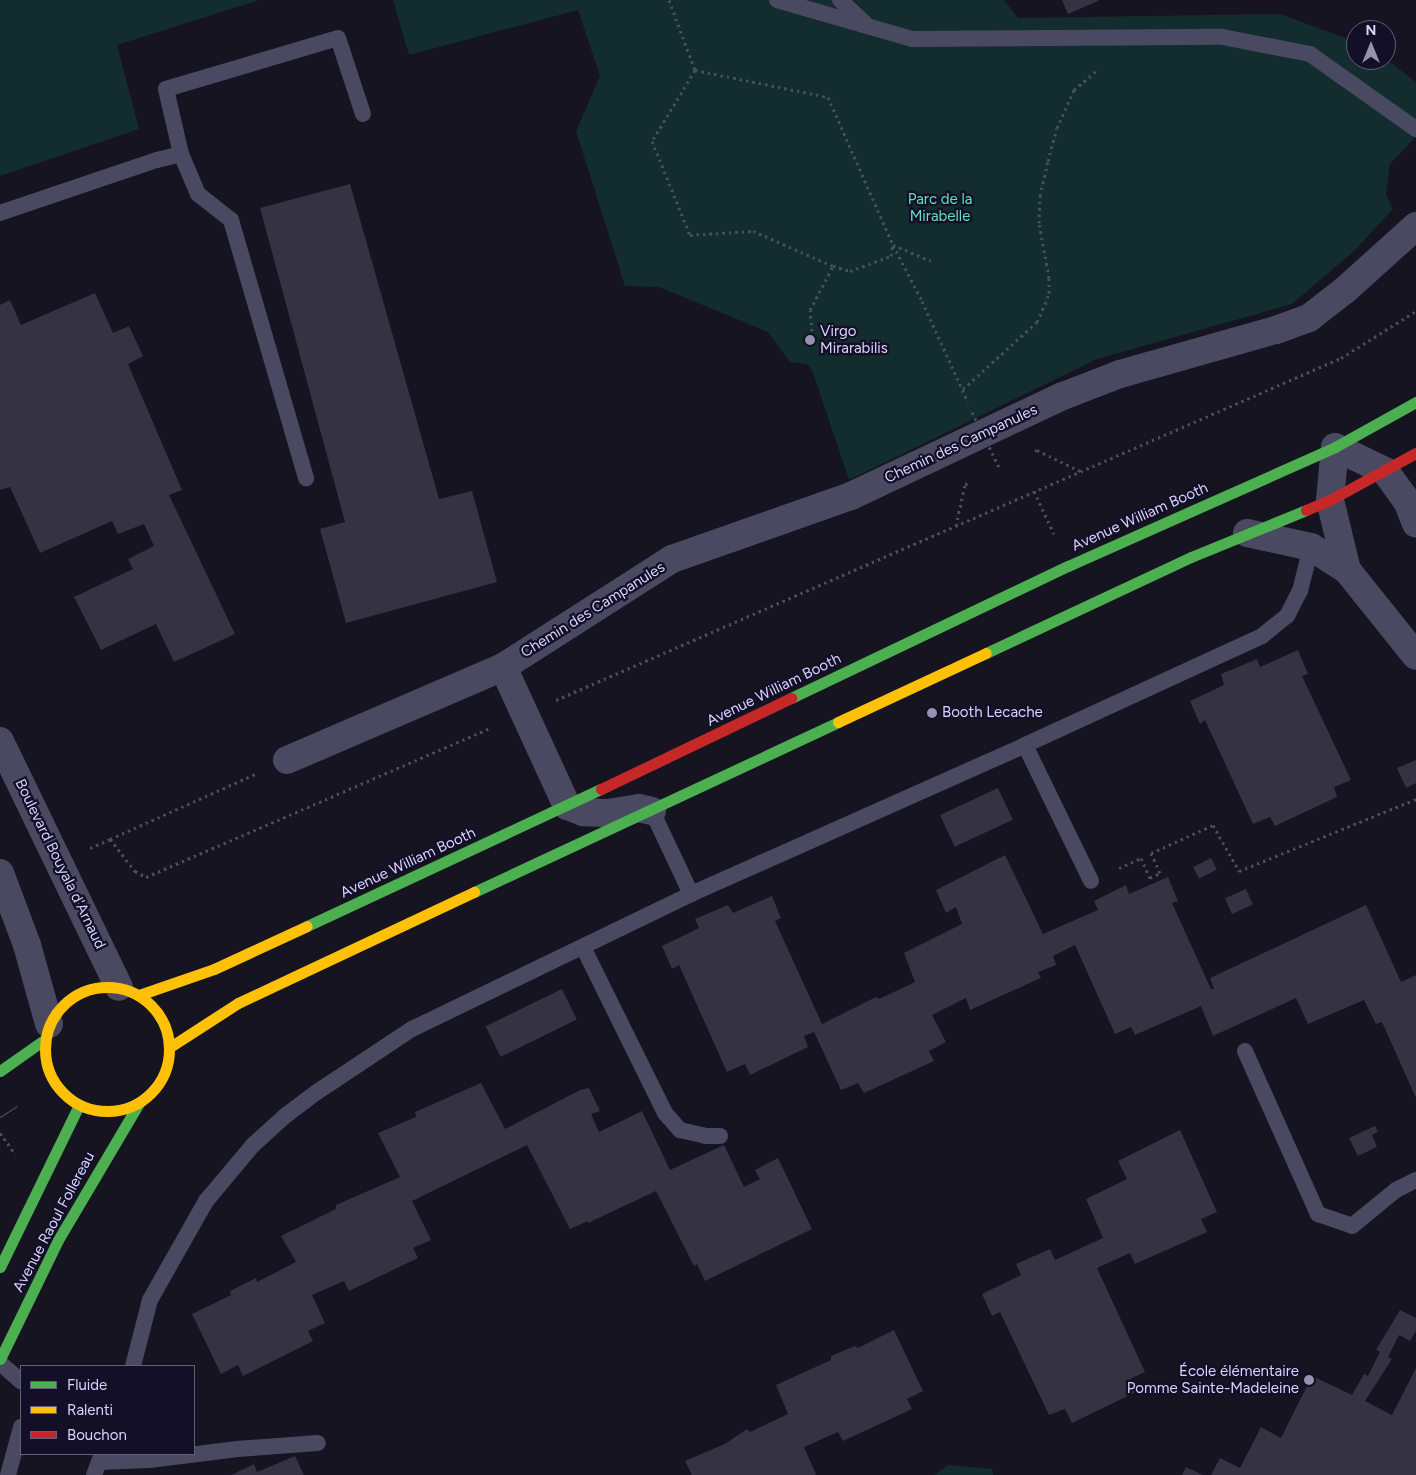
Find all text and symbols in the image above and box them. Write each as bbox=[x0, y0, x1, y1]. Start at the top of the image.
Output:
north arrow bbox=[1346, 20, 1396, 70]
text: N bbox=[1366, 22, 1376, 39]
park label: Parc de la Mirabelle bbox=[908, 190, 972, 225]
place label: Virgo Mirarabilis bbox=[820, 322, 888, 357]
marker: Virgo Mirarabilis bbox=[804, 334, 816, 346]
street label: Chemin des Campanules bbox=[882, 401, 1040, 487]
street label: Avenue William Booth bbox=[1069, 479, 1211, 555]
street label: Chemin des Campanules bbox=[518, 558, 668, 662]
street label: Avenue William Booth bbox=[704, 650, 844, 730]
place label: Booth Lecache bbox=[942, 704, 1043, 722]
marker: Booth Lecache bbox=[926, 707, 938, 719]
street label: Boulevard Bouyala d'Arnaud bbox=[11, 776, 109, 952]
street label: Avenue William Booth bbox=[338, 824, 478, 902]
street label: Avenue Raoul Follereau bbox=[9, 1149, 99, 1295]
place label: École élémentaire Pomme Sainte-Madeleine bbox=[1127, 1362, 1299, 1397]
legend bbox=[20, 1365, 195, 1455]
marker: École élémentaire Pomme Sainte-Madeleine bbox=[1303, 1374, 1315, 1386]
text: Fluide bbox=[67, 1376, 107, 1394]
text: Ralenti bbox=[67, 1401, 113, 1419]
text: Bouchon bbox=[67, 1426, 127, 1444]

